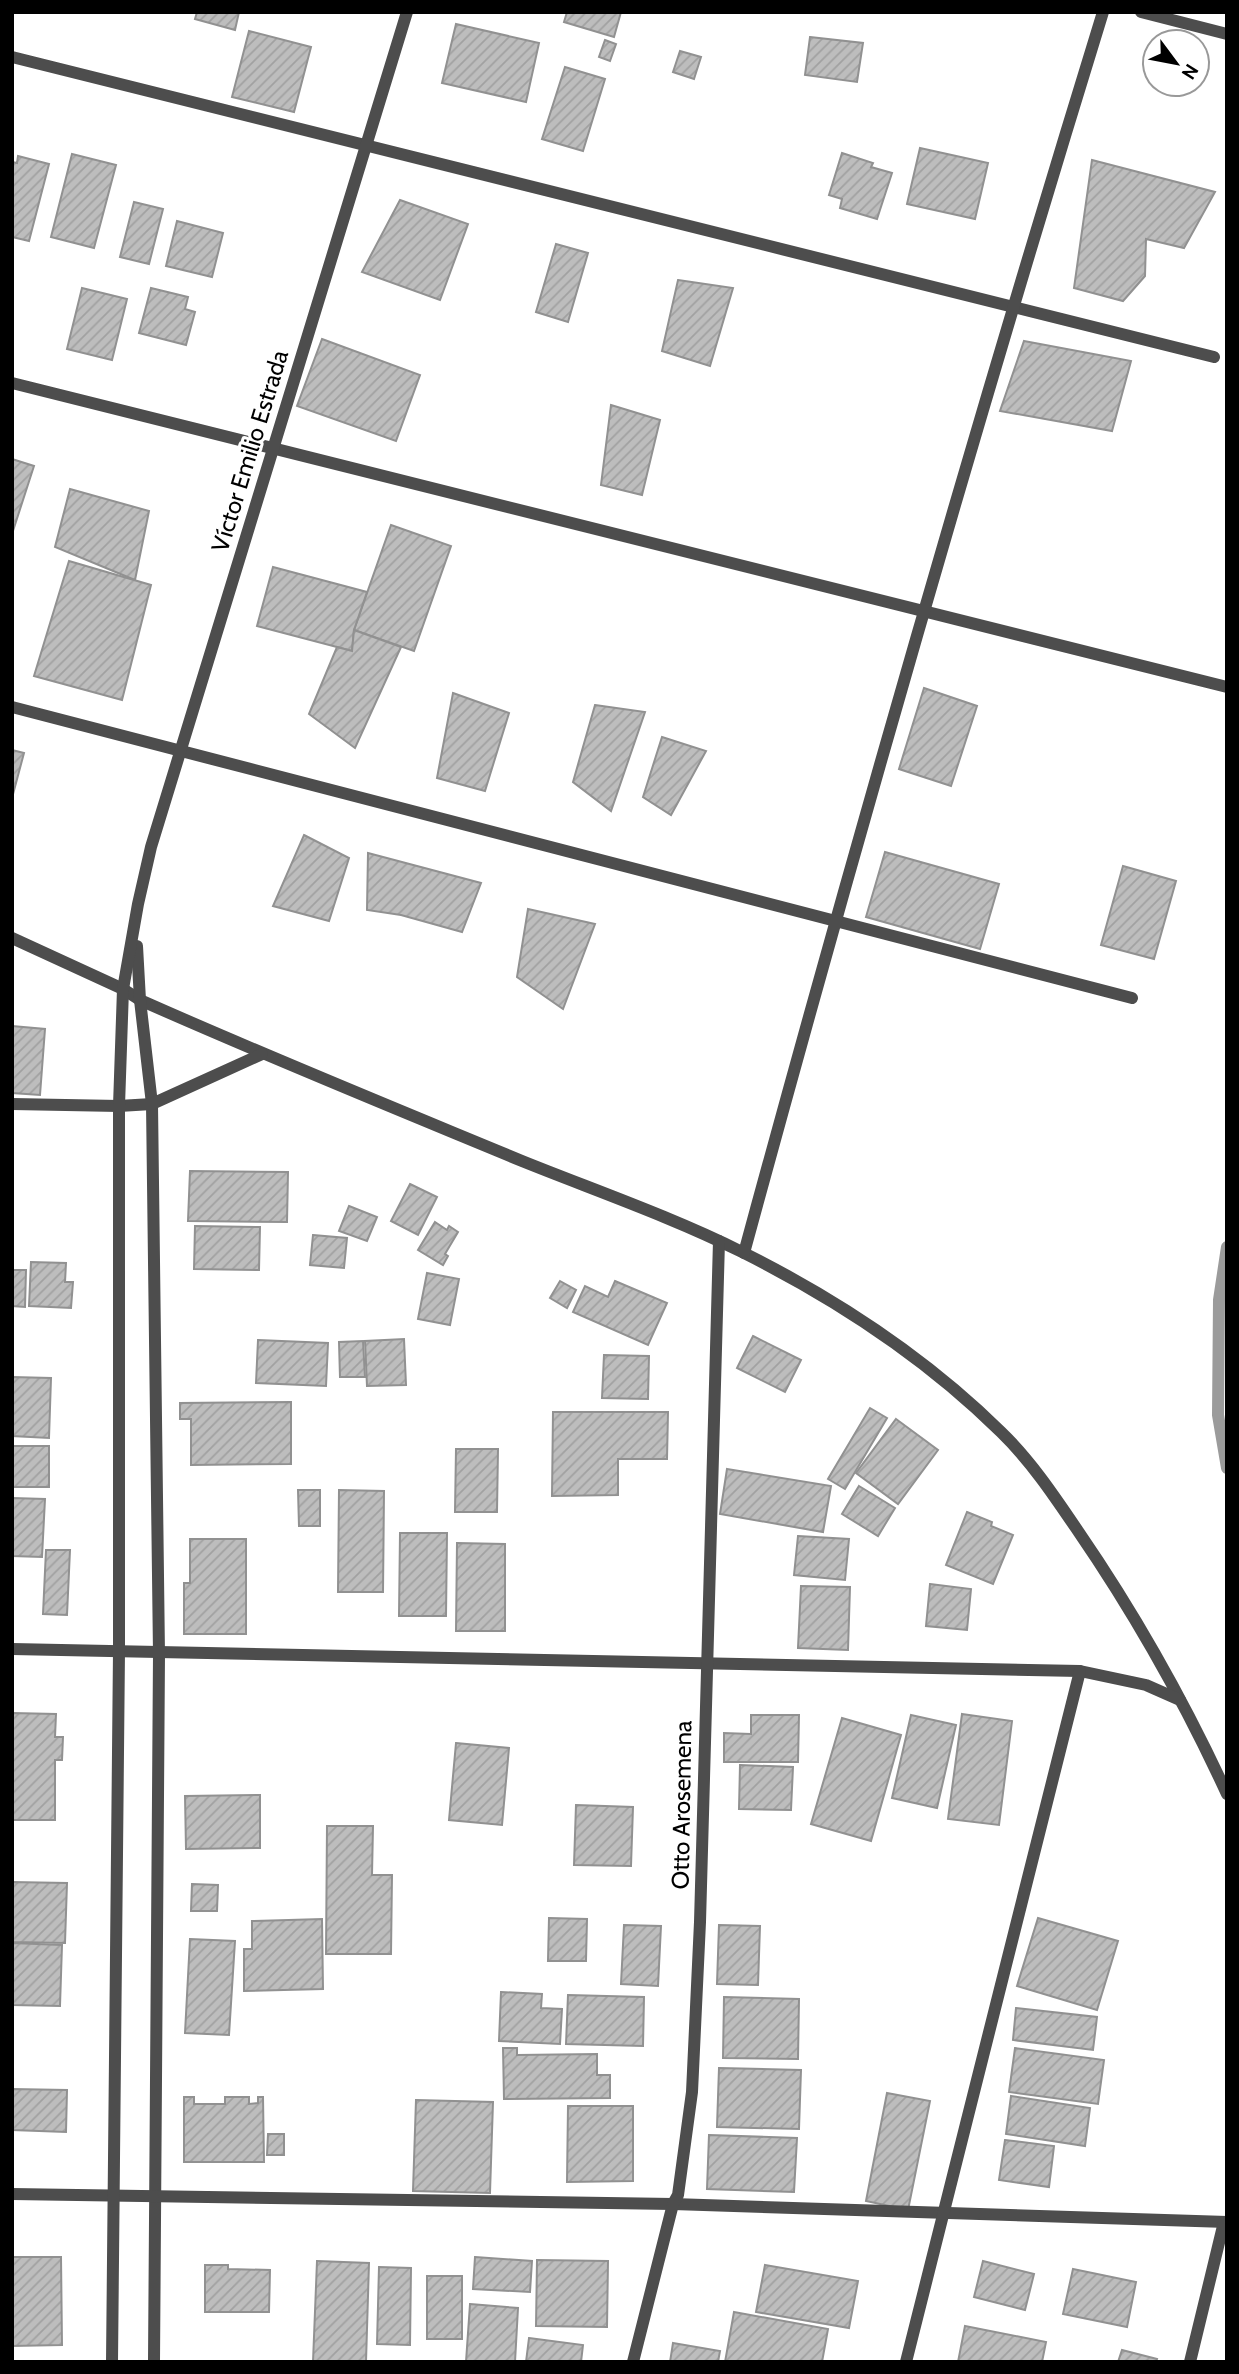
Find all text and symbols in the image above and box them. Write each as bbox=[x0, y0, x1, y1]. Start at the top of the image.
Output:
north arrow bbox=[1141, 28, 1211, 98]
text: N bbox=[1177, 60, 1203, 84]
street label: Víctor Emilio Estrada bbox=[205, 346, 294, 555]
street label: Otto Arosemena bbox=[666, 1720, 697, 1890]

